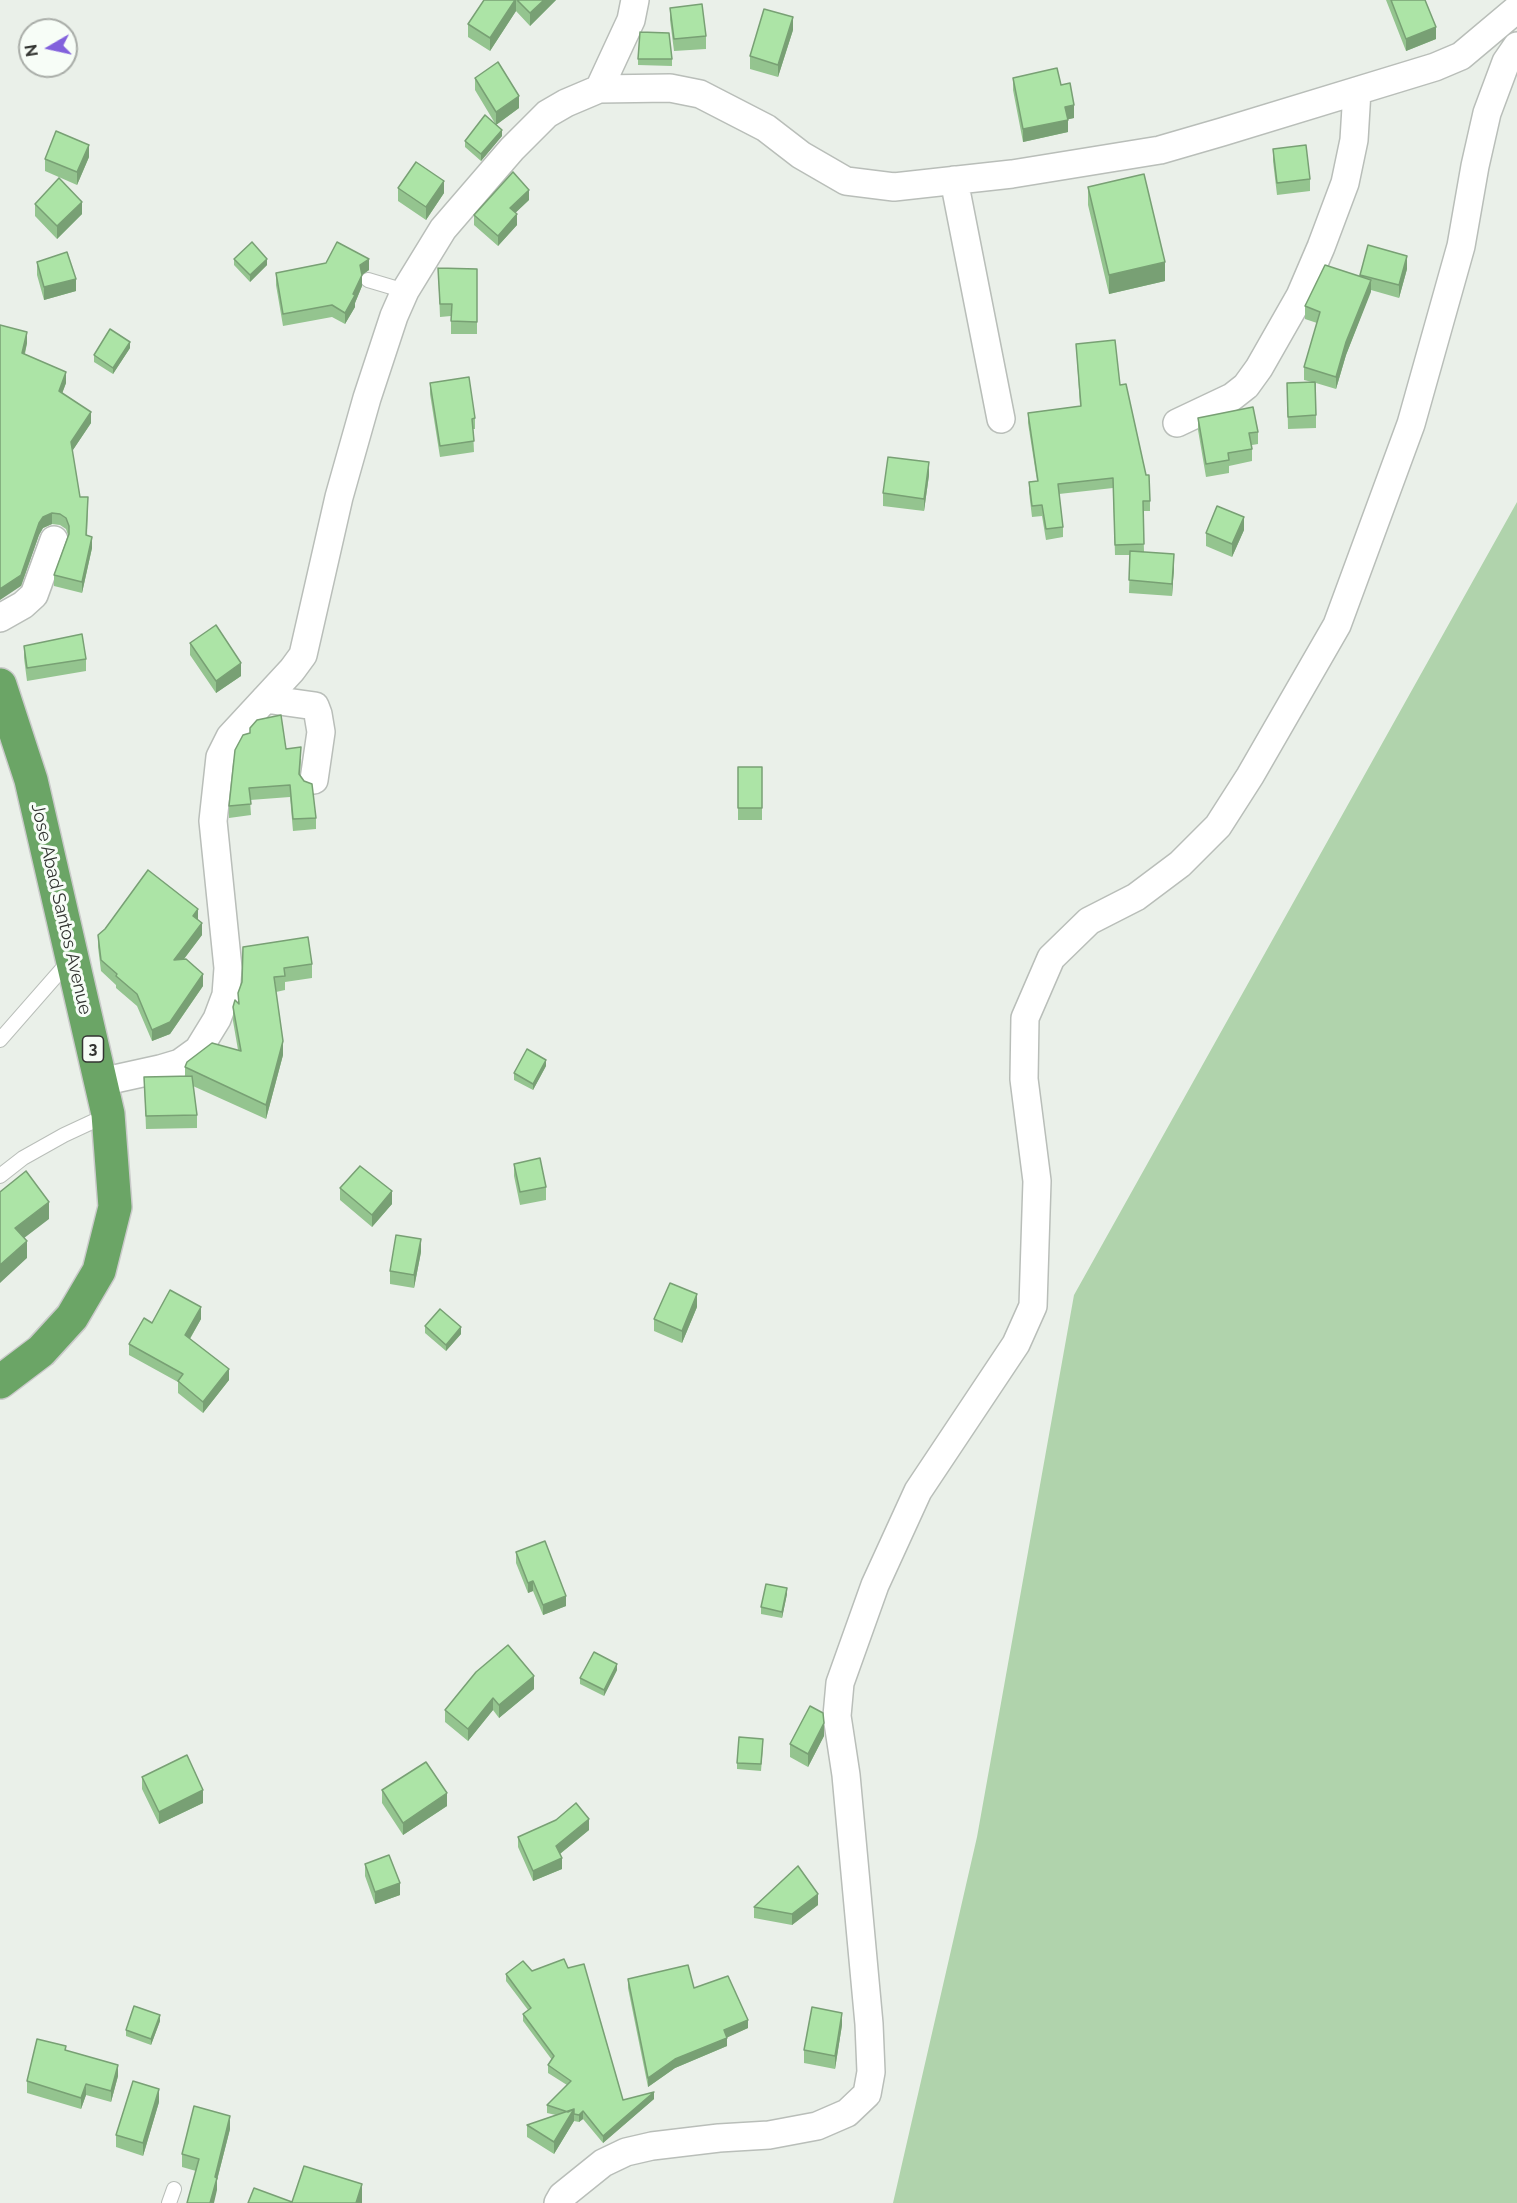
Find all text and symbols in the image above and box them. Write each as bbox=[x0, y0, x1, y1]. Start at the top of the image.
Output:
north arrow bbox=[18, 18, 78, 78]
text: N bbox=[21, 43, 42, 58]
street label: Jose Abad Santos Avenue bbox=[26, 801, 96, 1017]
road number: 3 bbox=[82, 1036, 104, 1062]

